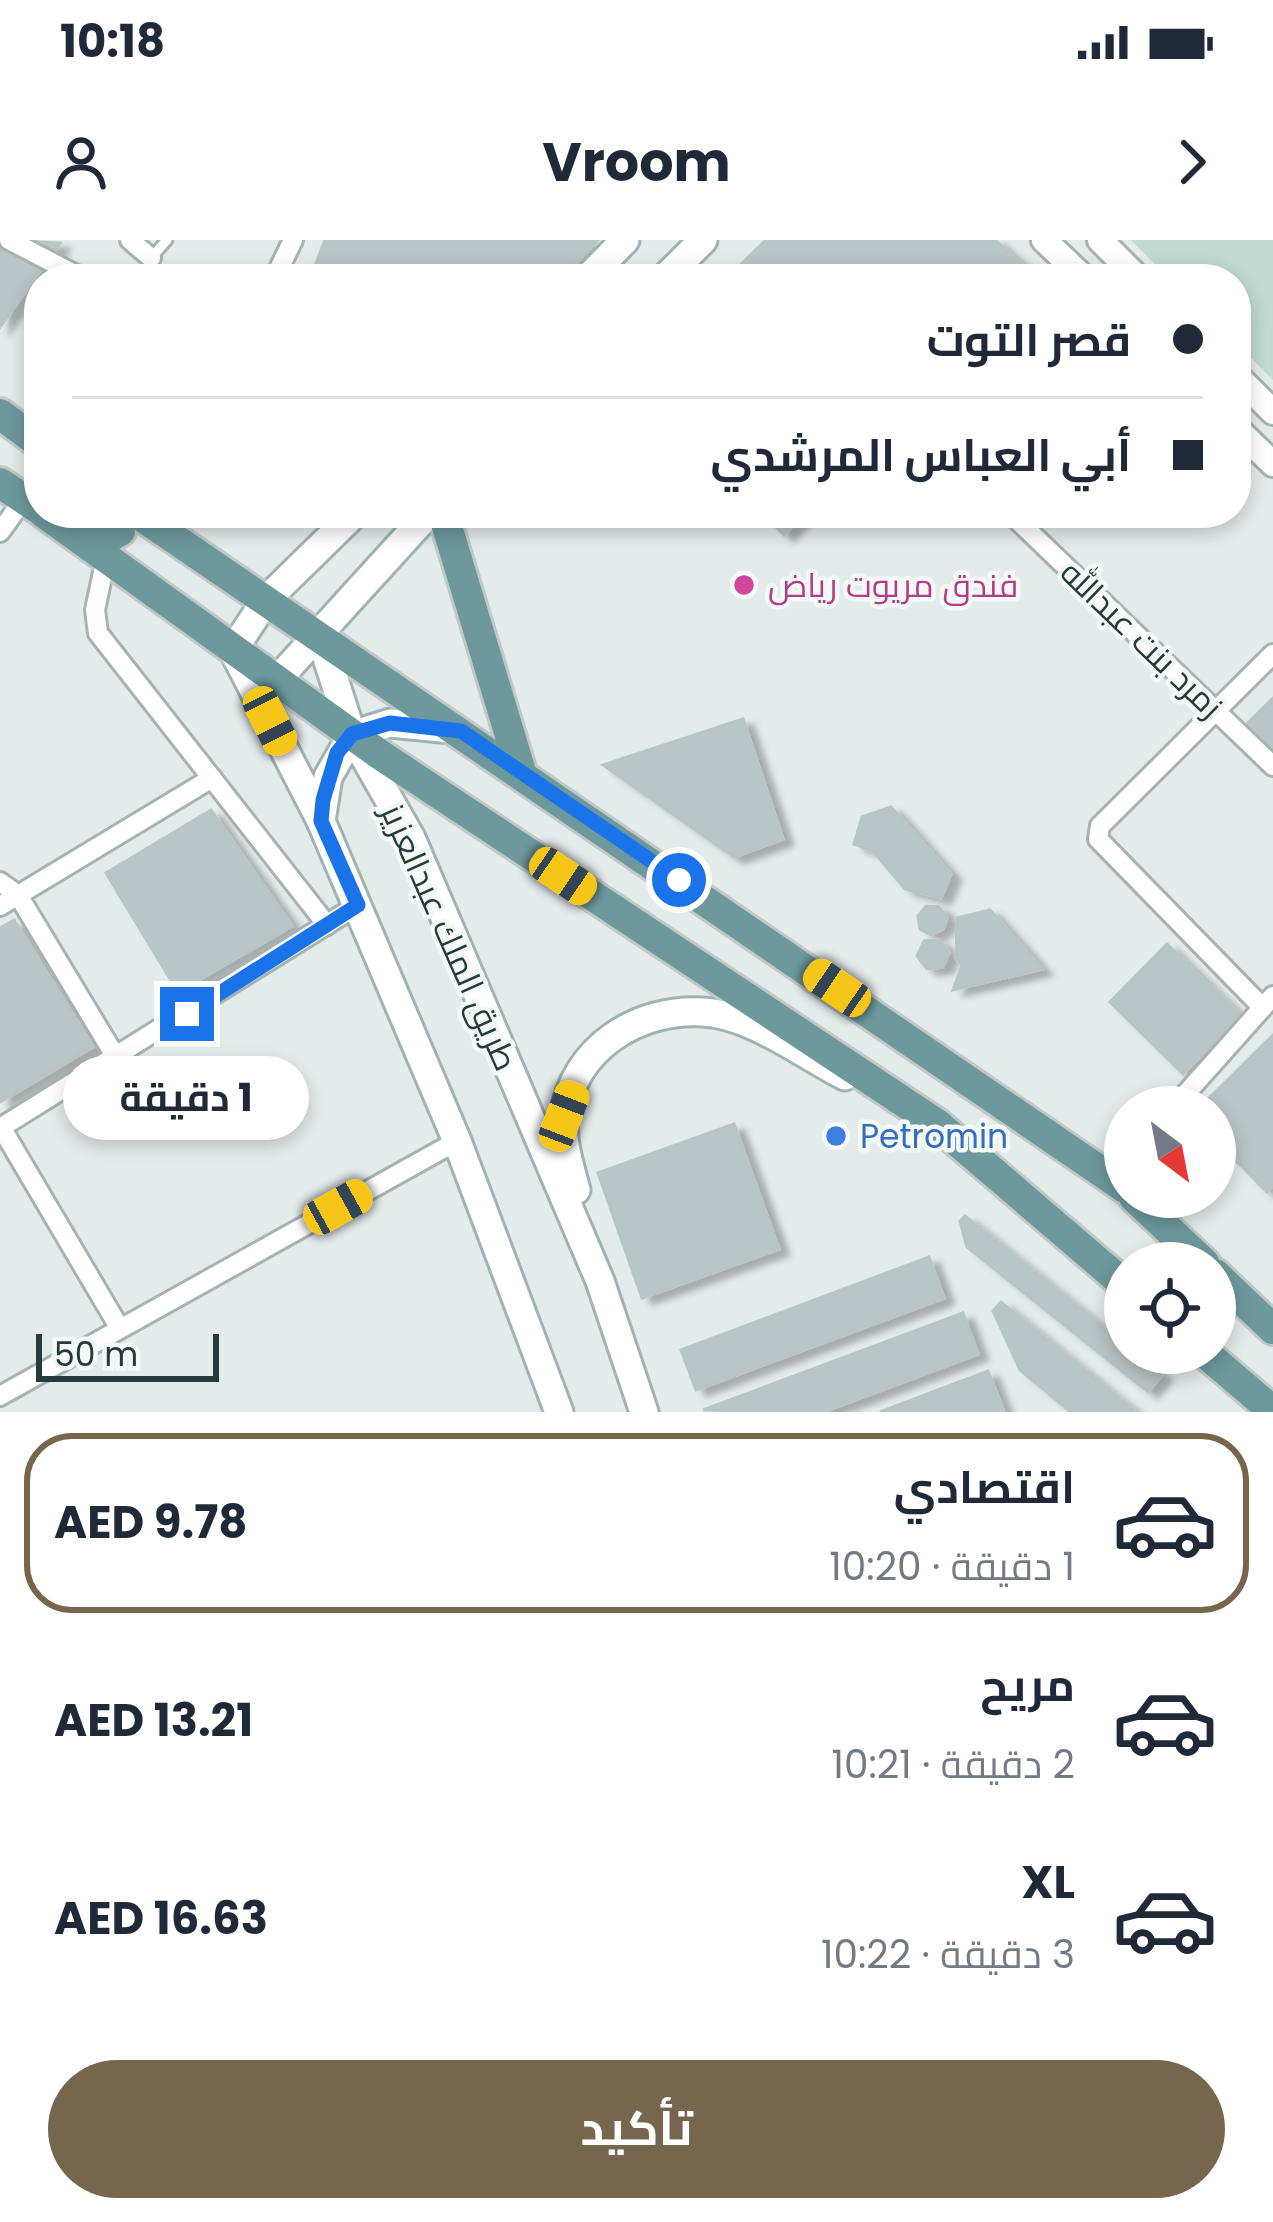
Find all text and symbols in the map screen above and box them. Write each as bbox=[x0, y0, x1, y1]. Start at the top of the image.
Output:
text: 10:18 bbox=[60, 10, 165, 73]
text: Vroom bbox=[542, 124, 731, 200]
icon: person bbox=[48, 129, 114, 195]
icon: forward bbox=[1159, 129, 1225, 195]
text: قصر التوت bbox=[927, 309, 1131, 372]
text: أبي العباس المرشدي bbox=[711, 424, 1131, 487]
street label: زمرد بنت عبدالله bbox=[1050, 550, 1233, 729]
place label: فندق مريوت رياض bbox=[768, 562, 1018, 609]
marker: فندق مريوت رياض bbox=[731, 572, 757, 598]
car bbox=[238, 681, 302, 761]
street label: طريق الملك عبدالعزيز bbox=[369, 795, 529, 1078]
car bbox=[523, 841, 603, 911]
route start bbox=[652, 853, 706, 907]
car bbox=[797, 953, 877, 1023]
route end bbox=[160, 987, 214, 1041]
callout: 1 دقيقة bbox=[64, 1056, 310, 1140]
text: 1 دقيقة bbox=[119, 1070, 253, 1125]
car bbox=[534, 1076, 594, 1156]
north arrow bbox=[1104, 1086, 1236, 1218]
map controls bbox=[1104, 1086, 1236, 1374]
place label: Petromin bbox=[860, 1113, 1008, 1160]
marker: Petromin bbox=[823, 1123, 849, 1149]
car bbox=[298, 1174, 378, 1240]
button: locate bbox=[1104, 1242, 1236, 1374]
scale bar bbox=[36, 1328, 219, 1381]
text: 50 m bbox=[54, 1331, 138, 1378]
text: اقتصادي bbox=[894, 1456, 1075, 1519]
icon: car bbox=[1111, 1469, 1219, 1577]
text: AED 9.78 bbox=[54, 1491, 247, 1554]
text: 1 دقيقة · 10:20 bbox=[829, 1539, 1075, 1594]
text: مريح bbox=[980, 1654, 1075, 1717]
icon: car bbox=[1111, 1667, 1219, 1775]
text: AED 13.21 bbox=[54, 1689, 253, 1752]
text: 2 دقيقة · 10:21 bbox=[831, 1737, 1075, 1792]
text: XL bbox=[1021, 1851, 1075, 1914]
icon: car bbox=[1111, 1865, 1219, 1973]
text: AED 16.63 bbox=[54, 1887, 268, 1950]
text: 3 دقيقة · 10:22 bbox=[821, 1927, 1075, 1982]
button: تأكيد bbox=[48, 2060, 1225, 2198]

